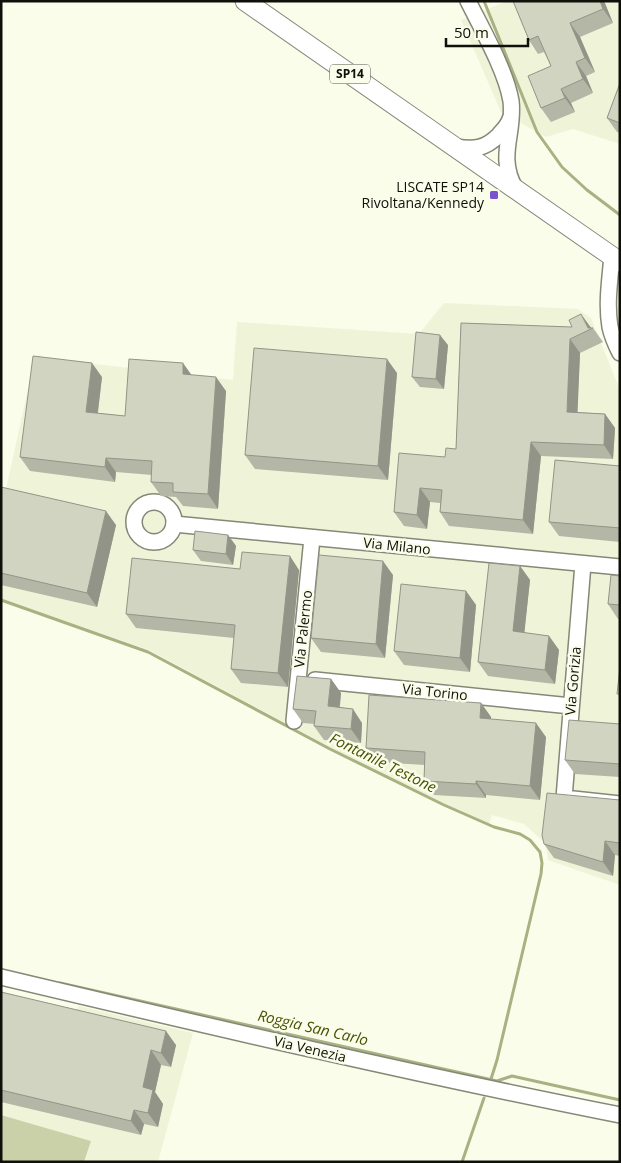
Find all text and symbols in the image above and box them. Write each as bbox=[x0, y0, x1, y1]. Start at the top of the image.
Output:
scale bar bbox=[446, 15, 528, 47]
text: 50 m bbox=[454, 22, 489, 42]
road number: SP14 bbox=[330, 64, 370, 84]
place label: LISCATE SP14 Rivoltana/Kennedy bbox=[362, 177, 485, 212]
marker: LISCATE SP14 Rivoltana/Kennedy bbox=[488, 189, 500, 201]
street label: Via Milano bbox=[362, 533, 432, 558]
street label: Via Palermo bbox=[289, 589, 316, 669]
street label: Via Gorizia bbox=[560, 646, 585, 716]
street label: Via Torino bbox=[401, 679, 469, 704]
water label: Fontanile Testone bbox=[327, 728, 441, 797]
water label: Roggia San Carlo bbox=[256, 1005, 370, 1049]
street label: Via Venezia bbox=[272, 1031, 348, 1066]

